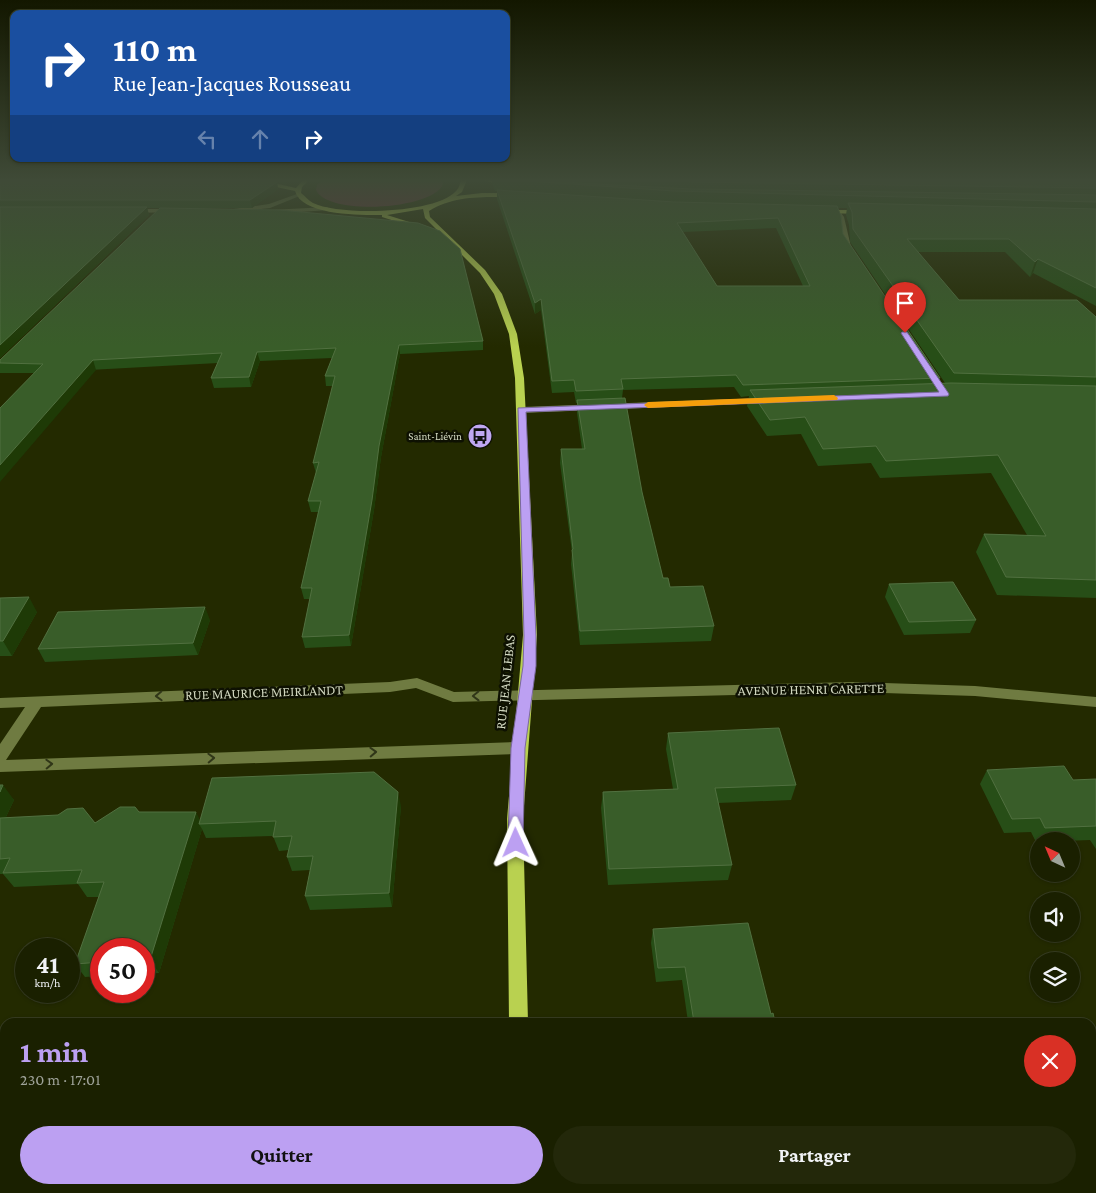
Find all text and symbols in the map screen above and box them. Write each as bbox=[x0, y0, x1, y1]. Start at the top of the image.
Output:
icon: right bbox=[30, 30, 95, 95]
text: 110 m bbox=[113, 30, 197, 69]
text: Rue Jean-Jacques Rousseau bbox=[113, 71, 351, 96]
icon: left bbox=[193, 125, 221, 153]
icon: ahead bbox=[246, 125, 274, 153]
icon: right bbox=[299, 125, 327, 153]
pin bbox=[884, 282, 926, 333]
icon: arrive bbox=[891, 289, 919, 317]
bus stop icon: Saint-Liévin bbox=[467, 423, 493, 449]
place label: Saint-Liévin bbox=[408, 430, 462, 442]
street label: RUE JEAN LEBAS bbox=[492, 633, 518, 730]
street label: AVENUE HENRI CARETTE bbox=[738, 680, 885, 698]
street label: RUE MAURICE MEIRLANDT bbox=[185, 681, 344, 703]
one-way arrow bbox=[155, 691, 162, 701]
one-way arrow bbox=[472, 691, 480, 701]
one-way arrow bbox=[370, 747, 378, 757]
one-way arrow bbox=[208, 753, 215, 763]
one-way arrow bbox=[45, 759, 53, 769]
position arrow bbox=[489, 816, 541, 868]
north arrow bbox=[1030, 832, 1080, 882]
map controls bbox=[1030, 832, 1080, 1002]
button: sound bbox=[1030, 892, 1080, 942]
speed limit sign: 50 bbox=[90, 938, 155, 1003]
text: 41 bbox=[36, 951, 59, 978]
button: layers bbox=[1030, 952, 1080, 1002]
text: km/h bbox=[35, 976, 60, 990]
text: 1 min bbox=[20, 1035, 88, 1068]
button: close bbox=[1024, 1035, 1076, 1087]
text: 230 m · 17:01 bbox=[20, 1071, 100, 1088]
button: Quitter bbox=[20, 1126, 543, 1184]
button: Partager bbox=[553, 1126, 1076, 1184]

